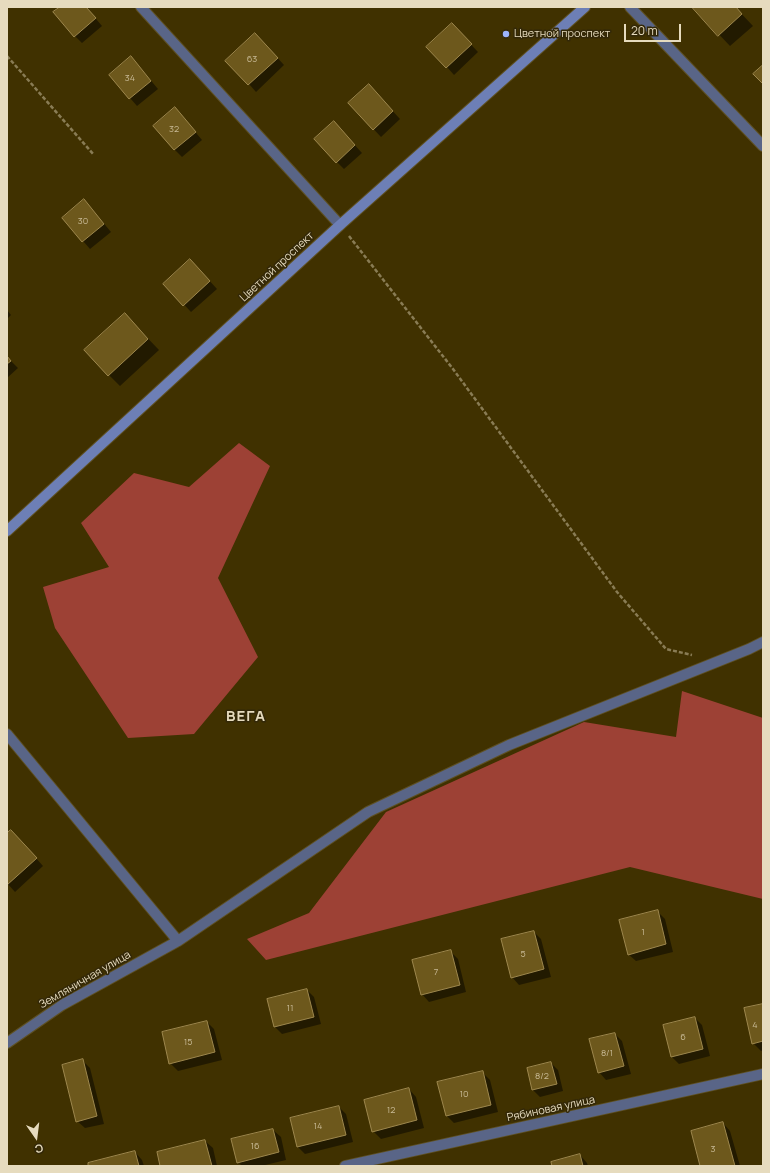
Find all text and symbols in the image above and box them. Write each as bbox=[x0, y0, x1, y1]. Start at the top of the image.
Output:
scale bar bbox=[626, 16, 683, 42]
text: 20 m bbox=[631, 22, 658, 39]
place label: Цветной проспект bbox=[514, 27, 610, 41]
marker: Цветной проспект bbox=[501, 29, 511, 39]
house number: 63 bbox=[247, 54, 257, 64]
house number: 34 bbox=[125, 73, 135, 83]
house number: 32 bbox=[169, 124, 179, 134]
house number: 30 bbox=[78, 216, 88, 226]
street label: Цветной проспект bbox=[237, 229, 317, 305]
district label: ВЕГА bbox=[226, 708, 266, 726]
house number: 1 bbox=[641, 927, 645, 937]
street label: Земляничная улица bbox=[37, 948, 133, 1012]
house number: 5 bbox=[520, 949, 526, 959]
house number: 7 bbox=[434, 967, 438, 977]
house number: 11 bbox=[286, 1003, 294, 1013]
house number: 4 bbox=[752, 1020, 758, 1030]
house number: 6 bbox=[680, 1032, 686, 1042]
house number: 15 bbox=[184, 1037, 192, 1047]
house number: 8/1 bbox=[601, 1048, 613, 1058]
house number: 8/2 bbox=[535, 1071, 549, 1081]
house number: 10 bbox=[460, 1089, 468, 1099]
street label: Рябиновая улица bbox=[506, 1093, 596, 1125]
house number: 12 bbox=[387, 1105, 395, 1115]
north arrow bbox=[16, 1117, 56, 1157]
house number: 14 bbox=[314, 1121, 322, 1131]
text: С bbox=[33, 1141, 45, 1157]
house number: 16 bbox=[250, 1141, 260, 1151]
house number: 3 bbox=[711, 1144, 715, 1154]

